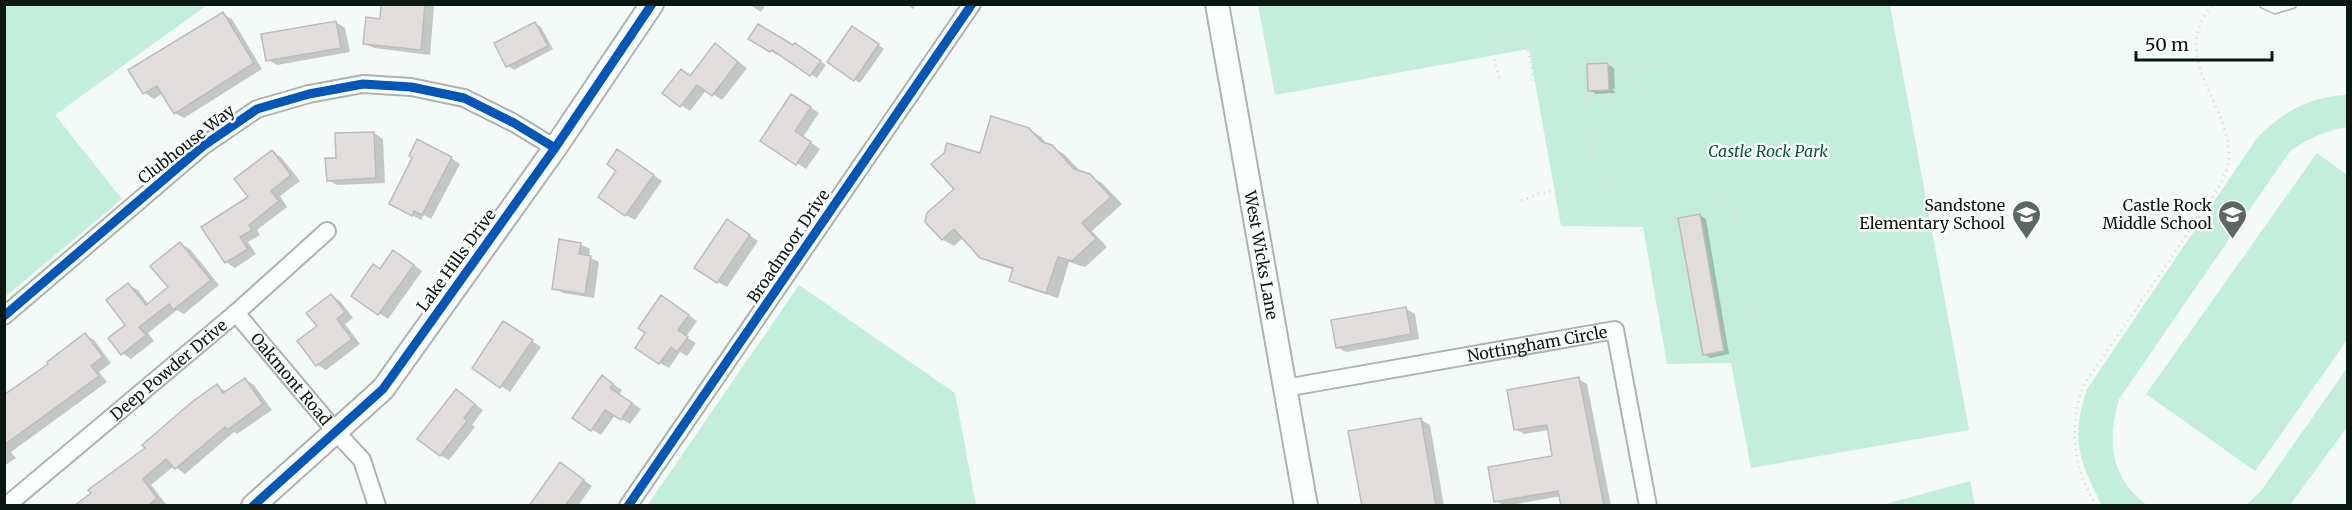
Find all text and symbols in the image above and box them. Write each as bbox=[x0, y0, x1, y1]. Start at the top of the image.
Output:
scale bar bbox=[2136, 24, 2272, 62]
text: 50 m bbox=[2145, 33, 2189, 56]
street label: Clubhouse Way bbox=[134, 100, 239, 188]
park label: Castle Rock Park bbox=[1708, 141, 1828, 161]
street label: Broadmoor Drive bbox=[743, 185, 833, 307]
street label: West Wicks Lane bbox=[1240, 188, 1283, 321]
place label: Sandstone Elementary School bbox=[1859, 195, 2005, 233]
place label: Castle Rock Middle School bbox=[2102, 195, 2213, 233]
school or university icon: Sandstone Elementary School bbox=[2010, 198, 2042, 240]
school or university icon: Castle Rock Middle School bbox=[2217, 198, 2249, 240]
street label: Lake Hills Drive bbox=[412, 205, 500, 315]
street label: Deep Powder Drive bbox=[106, 315, 231, 424]
street label: Nottingham Circle bbox=[1466, 322, 1609, 366]
street label: Oakmont Road bbox=[247, 328, 336, 429]

